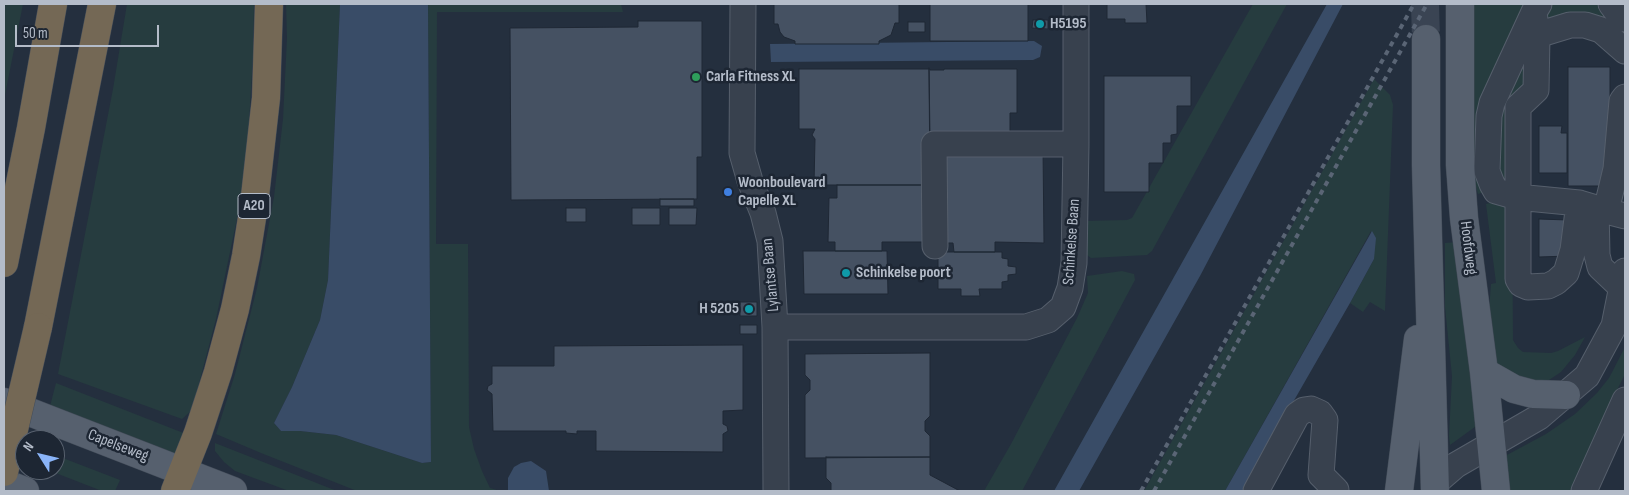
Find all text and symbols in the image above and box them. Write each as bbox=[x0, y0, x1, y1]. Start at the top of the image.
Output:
place label: H5195 bbox=[1050, 14, 1086, 34]
scale bar bbox=[18, 15, 161, 47]
marker: H5195 bbox=[1034, 18, 1046, 30]
text: 50 m bbox=[23, 24, 48, 43]
place label: Carla Fitness XL bbox=[706, 67, 795, 87]
marker: Carla Fitness XL bbox=[690, 71, 702, 83]
place label: Woonboulevard Capelle XL bbox=[738, 173, 826, 211]
marker: Woonboulevard Capelle XL bbox=[722, 186, 734, 198]
road number: A20 bbox=[238, 194, 270, 218]
street label: Schinkelse Baan bbox=[1059, 198, 1085, 286]
street label: Hoofdweg bbox=[1455, 220, 1481, 276]
street label: Lylantse Baan bbox=[758, 237, 784, 313]
place label: Schinkelse poort bbox=[856, 263, 951, 283]
marker: Schinkelse poort bbox=[840, 267, 852, 279]
place label: H 5205 bbox=[699, 299, 739, 319]
marker: H 5205 bbox=[743, 303, 755, 315]
street label: Capelseweg bbox=[85, 426, 151, 466]
north arrow bbox=[15, 430, 65, 480]
text: N bbox=[19, 438, 37, 455]

